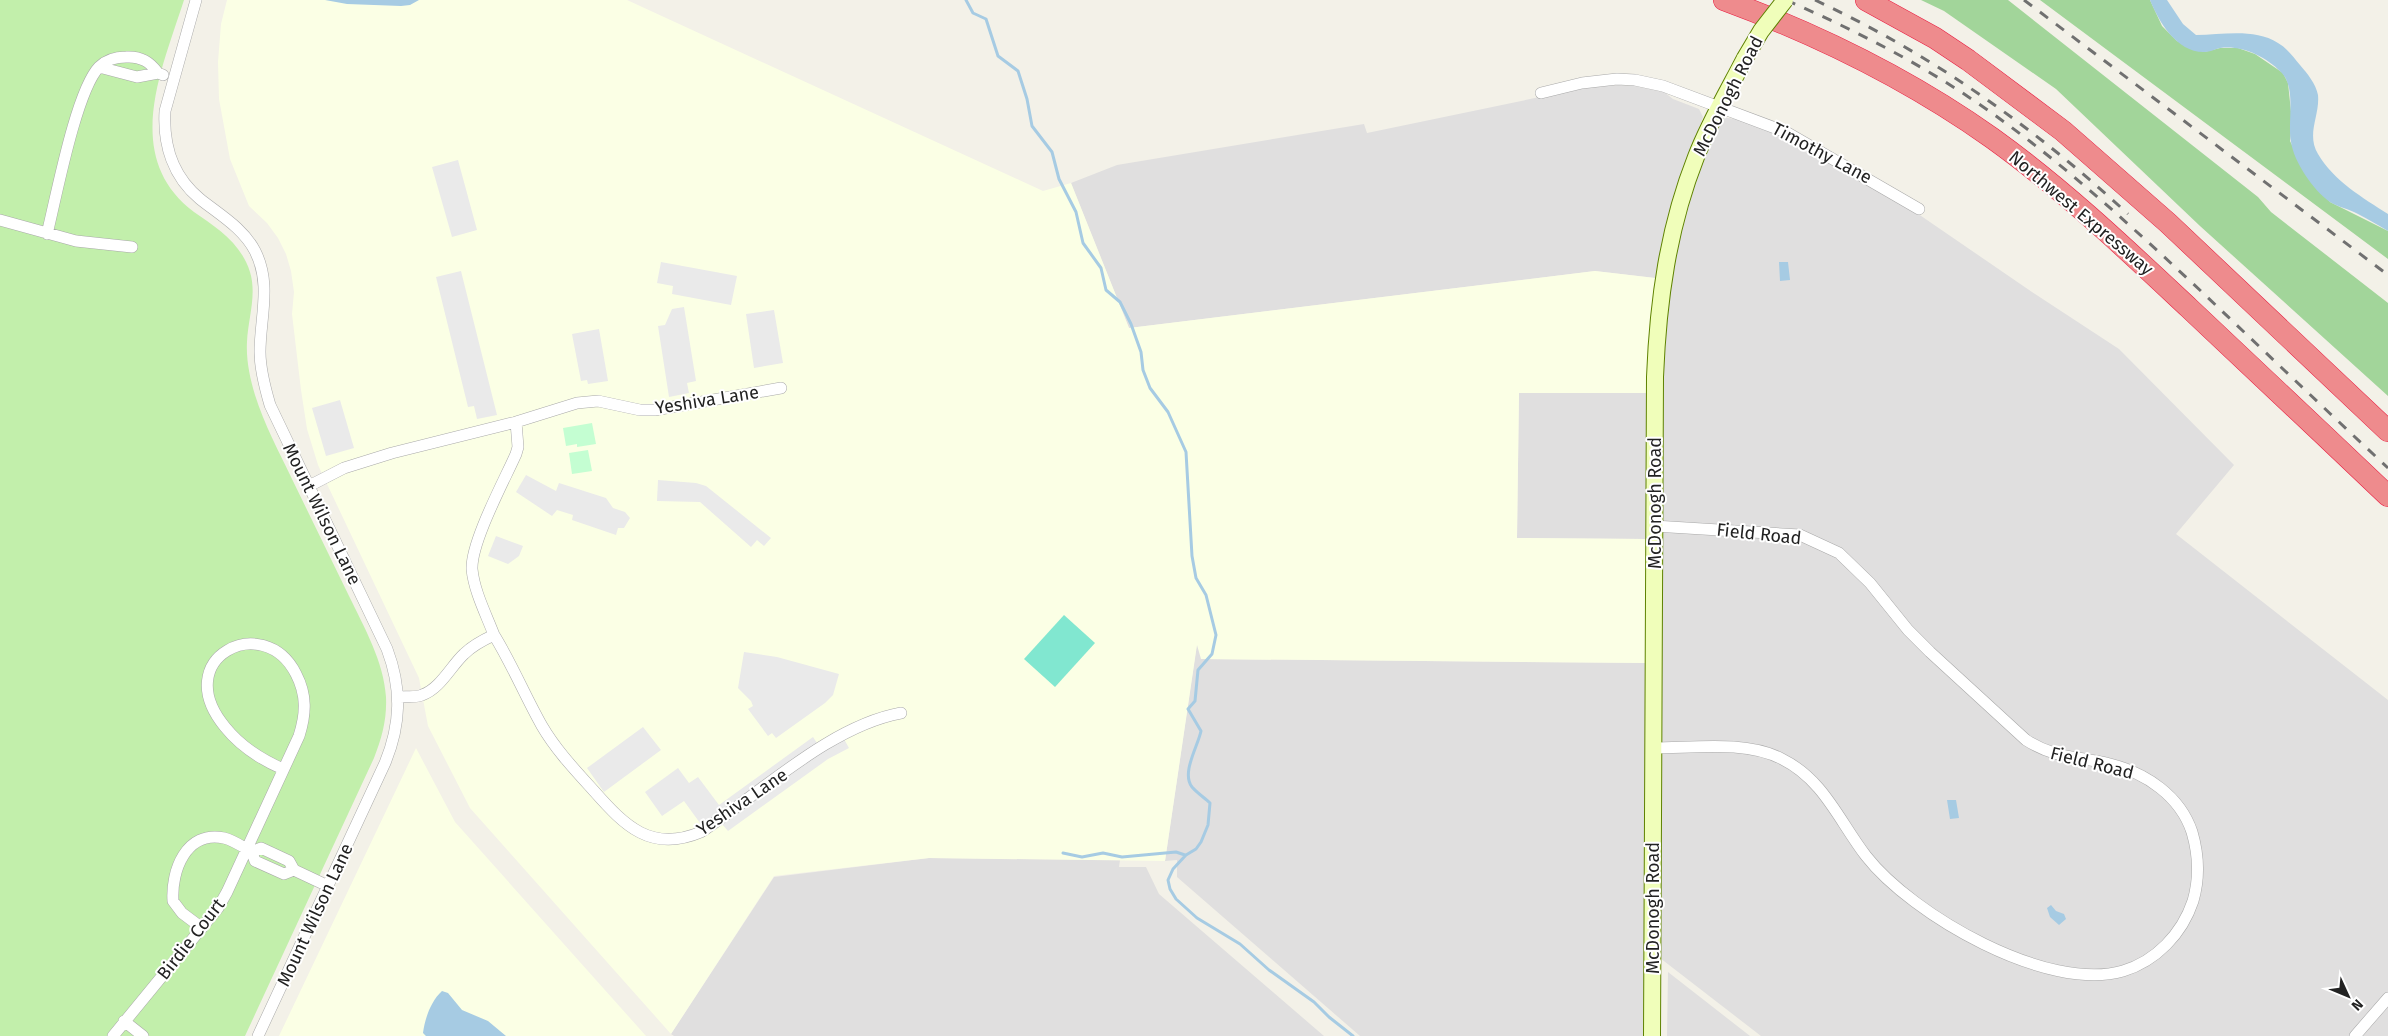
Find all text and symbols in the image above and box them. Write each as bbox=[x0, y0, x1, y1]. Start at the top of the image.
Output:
street label: McDonogh Road bbox=[1688, 32, 1768, 160]
street label: Timothy Lane bbox=[1768, 118, 1876, 188]
street label: Northwest Expressway bbox=[2004, 146, 2158, 280]
street label: Yeshiva Lane bbox=[654, 381, 760, 419]
street label: McDonogh Road bbox=[1644, 437, 1666, 569]
street label: Mount Wilson Lane bbox=[278, 439, 366, 589]
street label: Field Road bbox=[1715, 519, 1803, 549]
street label: Field Road bbox=[2048, 742, 2136, 784]
street label: Yeshiva Lane bbox=[692, 764, 792, 840]
street label: Mount Wilson Lane bbox=[272, 840, 358, 990]
street label: McDonogh Road bbox=[1642, 842, 1664, 974]
street label: Birdie Court bbox=[152, 894, 230, 984]
north arrow bbox=[2323, 971, 2373, 1021]
text: N bbox=[2348, 995, 2366, 1014]

